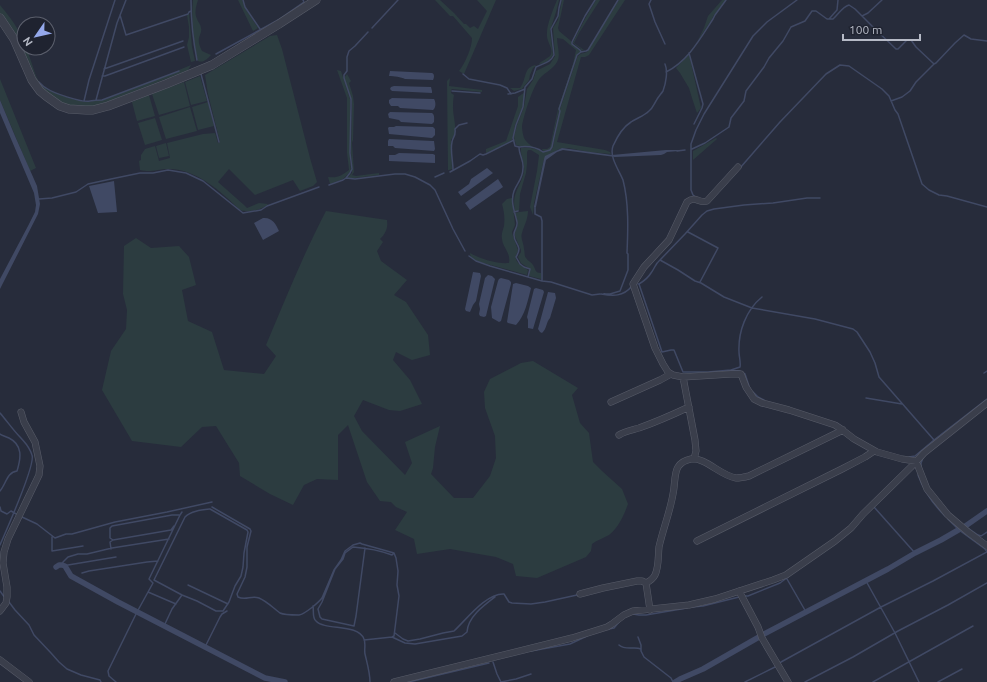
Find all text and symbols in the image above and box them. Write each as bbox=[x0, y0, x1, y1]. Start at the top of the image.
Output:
north arrow bbox=[16, 16, 56, 56]
scale bar bbox=[843, 16, 920, 42]
text: 100 m bbox=[849, 23, 882, 36]
text: N bbox=[20, 35, 35, 48]

